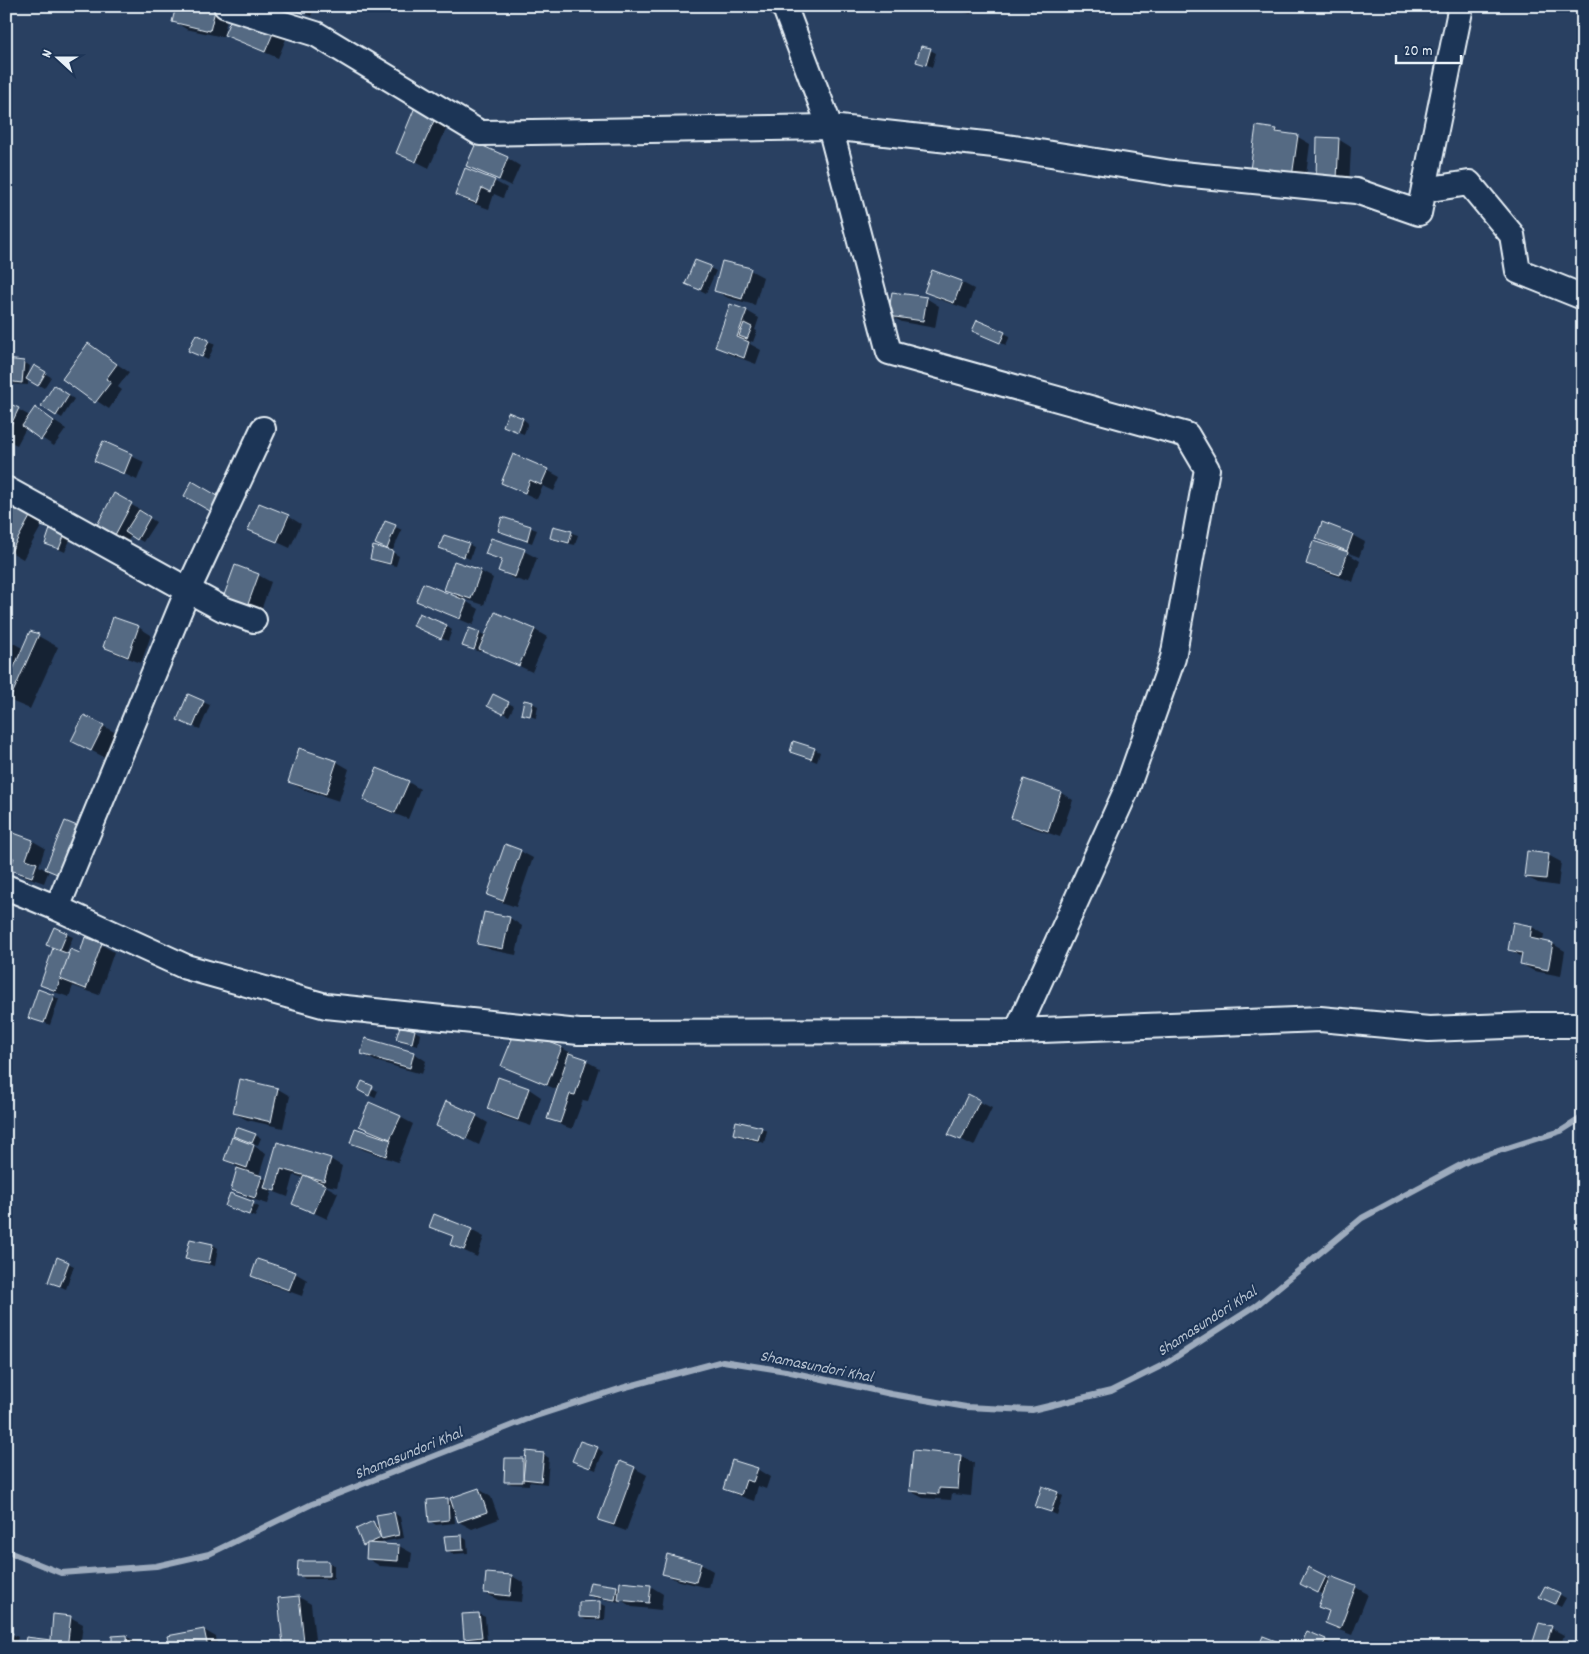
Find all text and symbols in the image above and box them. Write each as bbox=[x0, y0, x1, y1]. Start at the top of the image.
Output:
north arrow bbox=[32, 32, 82, 82]
scale bar bbox=[1396, 32, 1462, 64]
text: 20 m bbox=[1404, 41, 1432, 63]
text: N bbox=[37, 47, 58, 61]
water label: Shamasundori Khal bbox=[1153, 1281, 1263, 1363]
water label: Shamasundori Khal bbox=[758, 1345, 876, 1390]
water label: Shamasundori Khal bbox=[352, 1422, 467, 1486]

